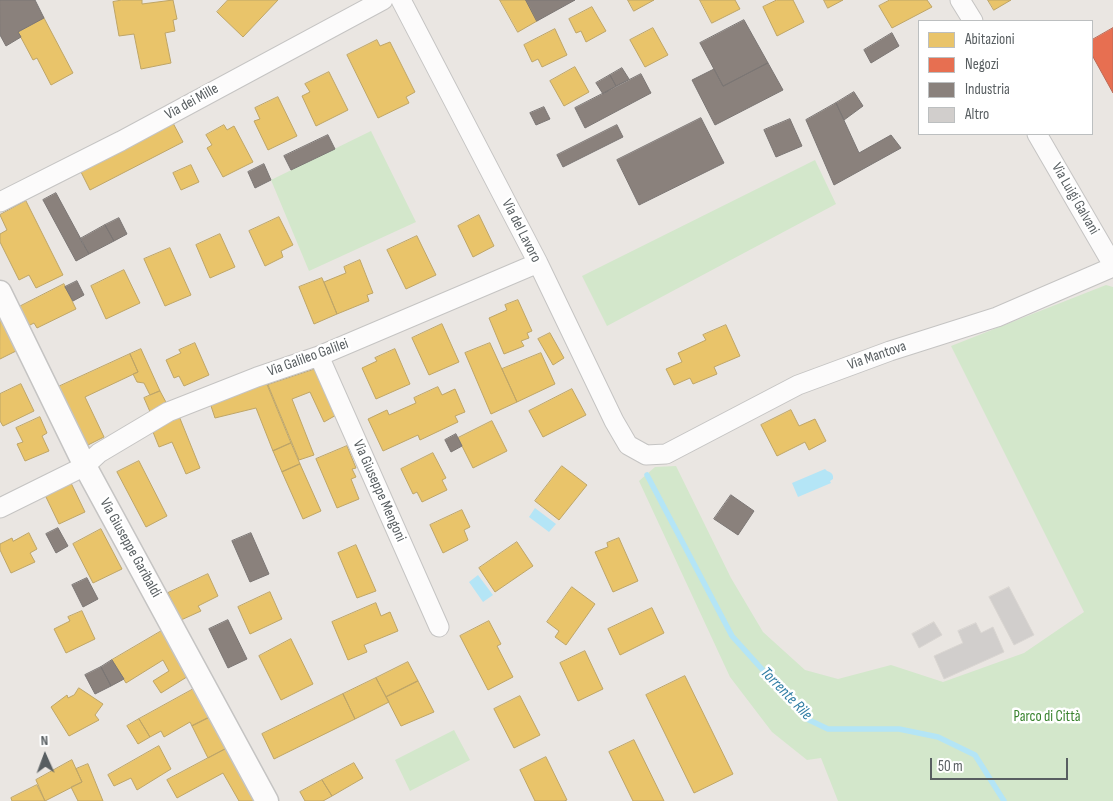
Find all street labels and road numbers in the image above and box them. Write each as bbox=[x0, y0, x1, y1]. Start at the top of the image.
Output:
street label: Via dei Mille bbox=[162, 80, 222, 124]
street label: Via Luigi Galvani bbox=[1047, 160, 1103, 238]
street label: Via del Lavoro bbox=[497, 196, 545, 266]
street label: Via Galileo Galilei bbox=[265, 335, 351, 381]
street label: Via Mantova bbox=[845, 338, 909, 374]
street label: Via Giuseppe Mengoni bbox=[349, 437, 409, 545]
street label: Via Giuseppe Garibaldi bbox=[95, 495, 165, 601]

